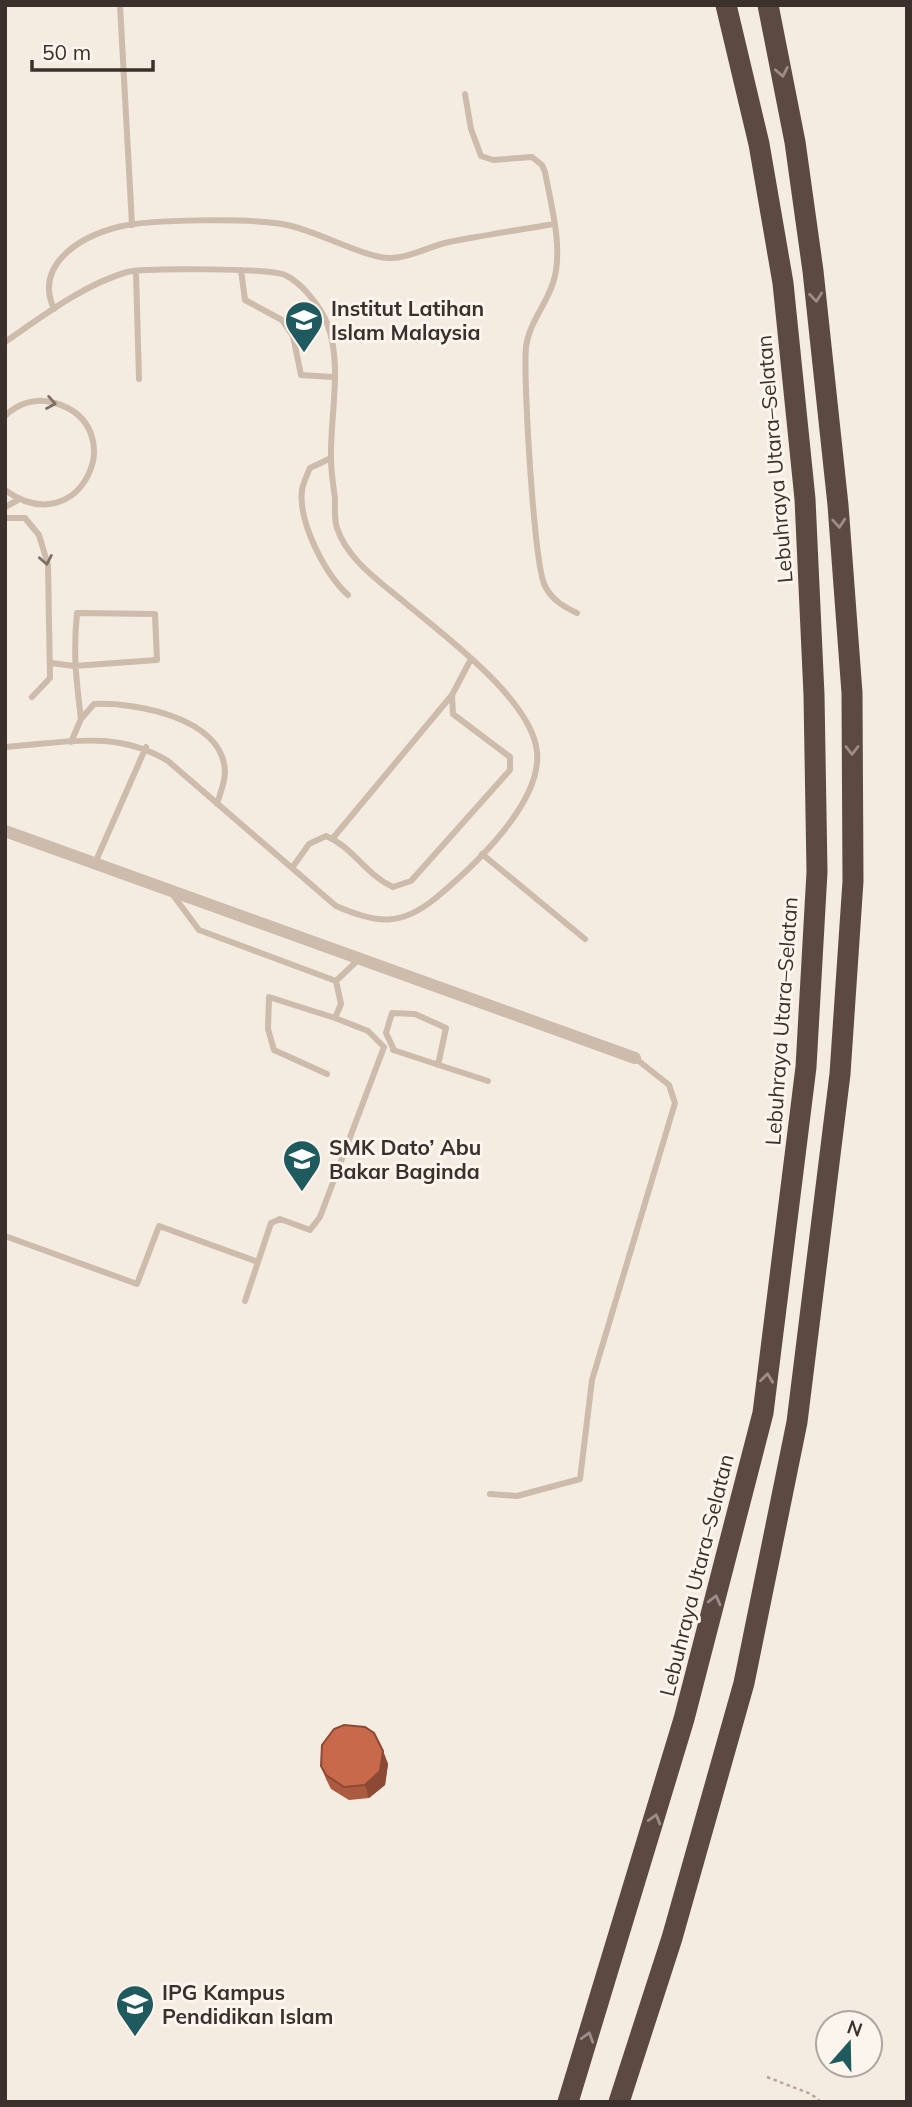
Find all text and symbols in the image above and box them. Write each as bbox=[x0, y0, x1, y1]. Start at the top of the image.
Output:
scale bar bbox=[32, 28, 152, 72]
text: 50 m bbox=[42, 39, 91, 65]
one-way arrow bbox=[774, 66, 789, 78]
one-way arrow bbox=[808, 291, 823, 303]
place label: Institut Latihan Islam Malaysia bbox=[331, 295, 484, 345]
school or university icon: Institut Latihan Islam Malaysia bbox=[283, 299, 325, 354]
street label: Lebuhraya Utara–Selatan bbox=[750, 334, 798, 584]
one-way arrow bbox=[45, 395, 57, 410]
one-way arrow bbox=[831, 518, 846, 529]
one-way arrow bbox=[37, 554, 52, 566]
one-way arrow bbox=[844, 746, 860, 756]
street label: Lebuhraya Utara–Selatan bbox=[759, 896, 803, 1146]
place label: SMK Dato’ Abu Bakar Baginda bbox=[329, 1134, 481, 1184]
school or university icon: SMK Dato’ Abu Bakar Baginda bbox=[281, 1138, 323, 1193]
one-way arrow bbox=[760, 1373, 775, 1384]
street label: Lebuhraya Utara–Selatan bbox=[653, 1451, 739, 1699]
one-way arrow bbox=[707, 1594, 721, 1606]
one-way arrow bbox=[646, 1813, 661, 1825]
place label: IPG Kampus Pendidikan Islam bbox=[162, 1979, 333, 2029]
school or university icon: IPG Kampus Pendidikan Islam bbox=[114, 1983, 156, 2038]
north arrow bbox=[814, 2009, 884, 2079]
text: N bbox=[844, 2014, 866, 2042]
one-way arrow bbox=[580, 2031, 595, 2043]

